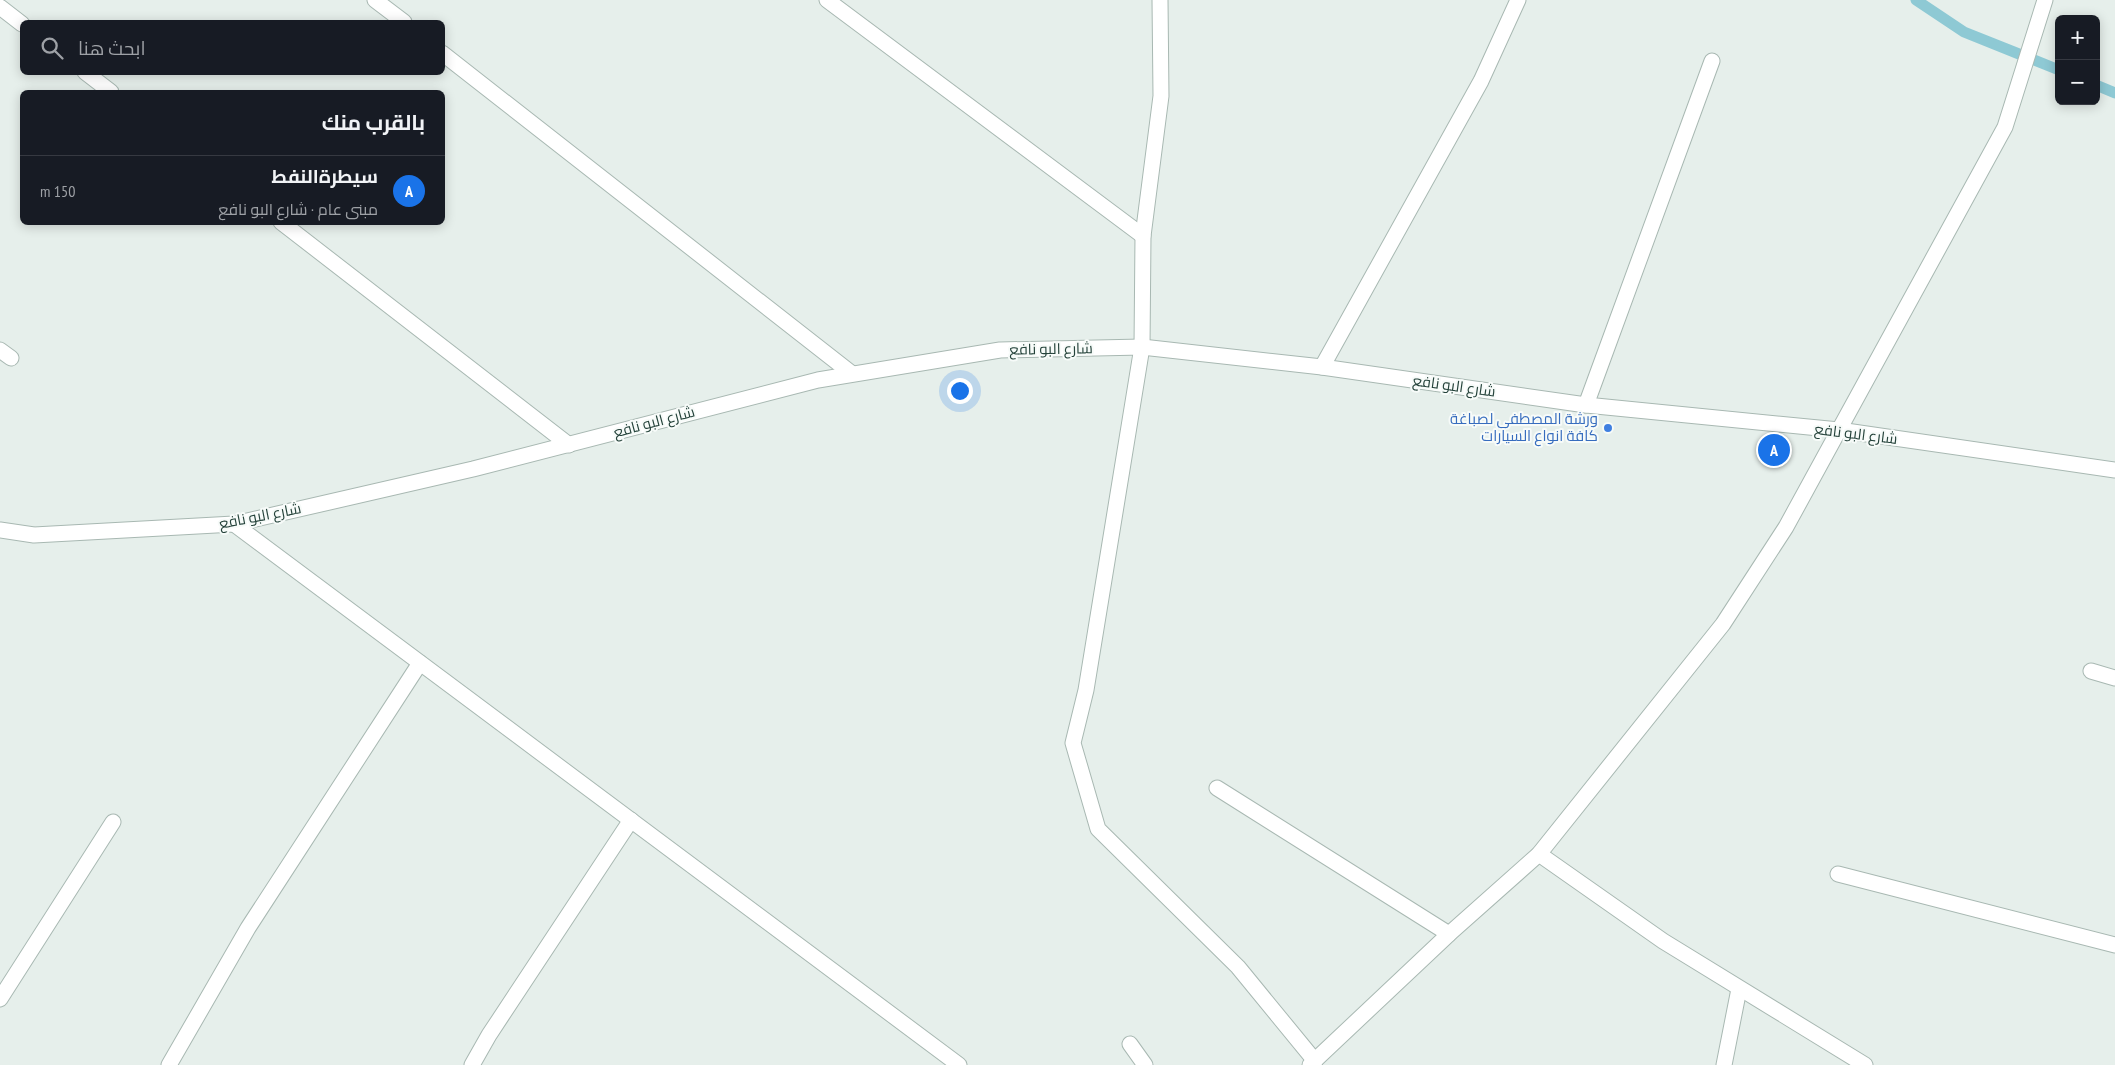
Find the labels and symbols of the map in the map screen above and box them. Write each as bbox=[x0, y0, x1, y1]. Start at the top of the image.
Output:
street label: شارع البو نافع bbox=[1009, 338, 1093, 361]
street label: شارع البو نافع bbox=[1411, 370, 1497, 403]
your location bbox=[947, 378, 973, 404]
street label: شارع البو نافع bbox=[611, 402, 697, 443]
place label: ورشة المصطفى لصباغة كافة انواع السيارات bbox=[1450, 409, 1598, 447]
street label: شارع البو نافع bbox=[1813, 419, 1899, 450]
marker: ورشة المصطفى لصباغة كافة انواع السيارات bbox=[1602, 422, 1614, 434]
pin: A bbox=[1758, 431, 1790, 469]
street label: شارع البو نافع bbox=[217, 498, 303, 535]

